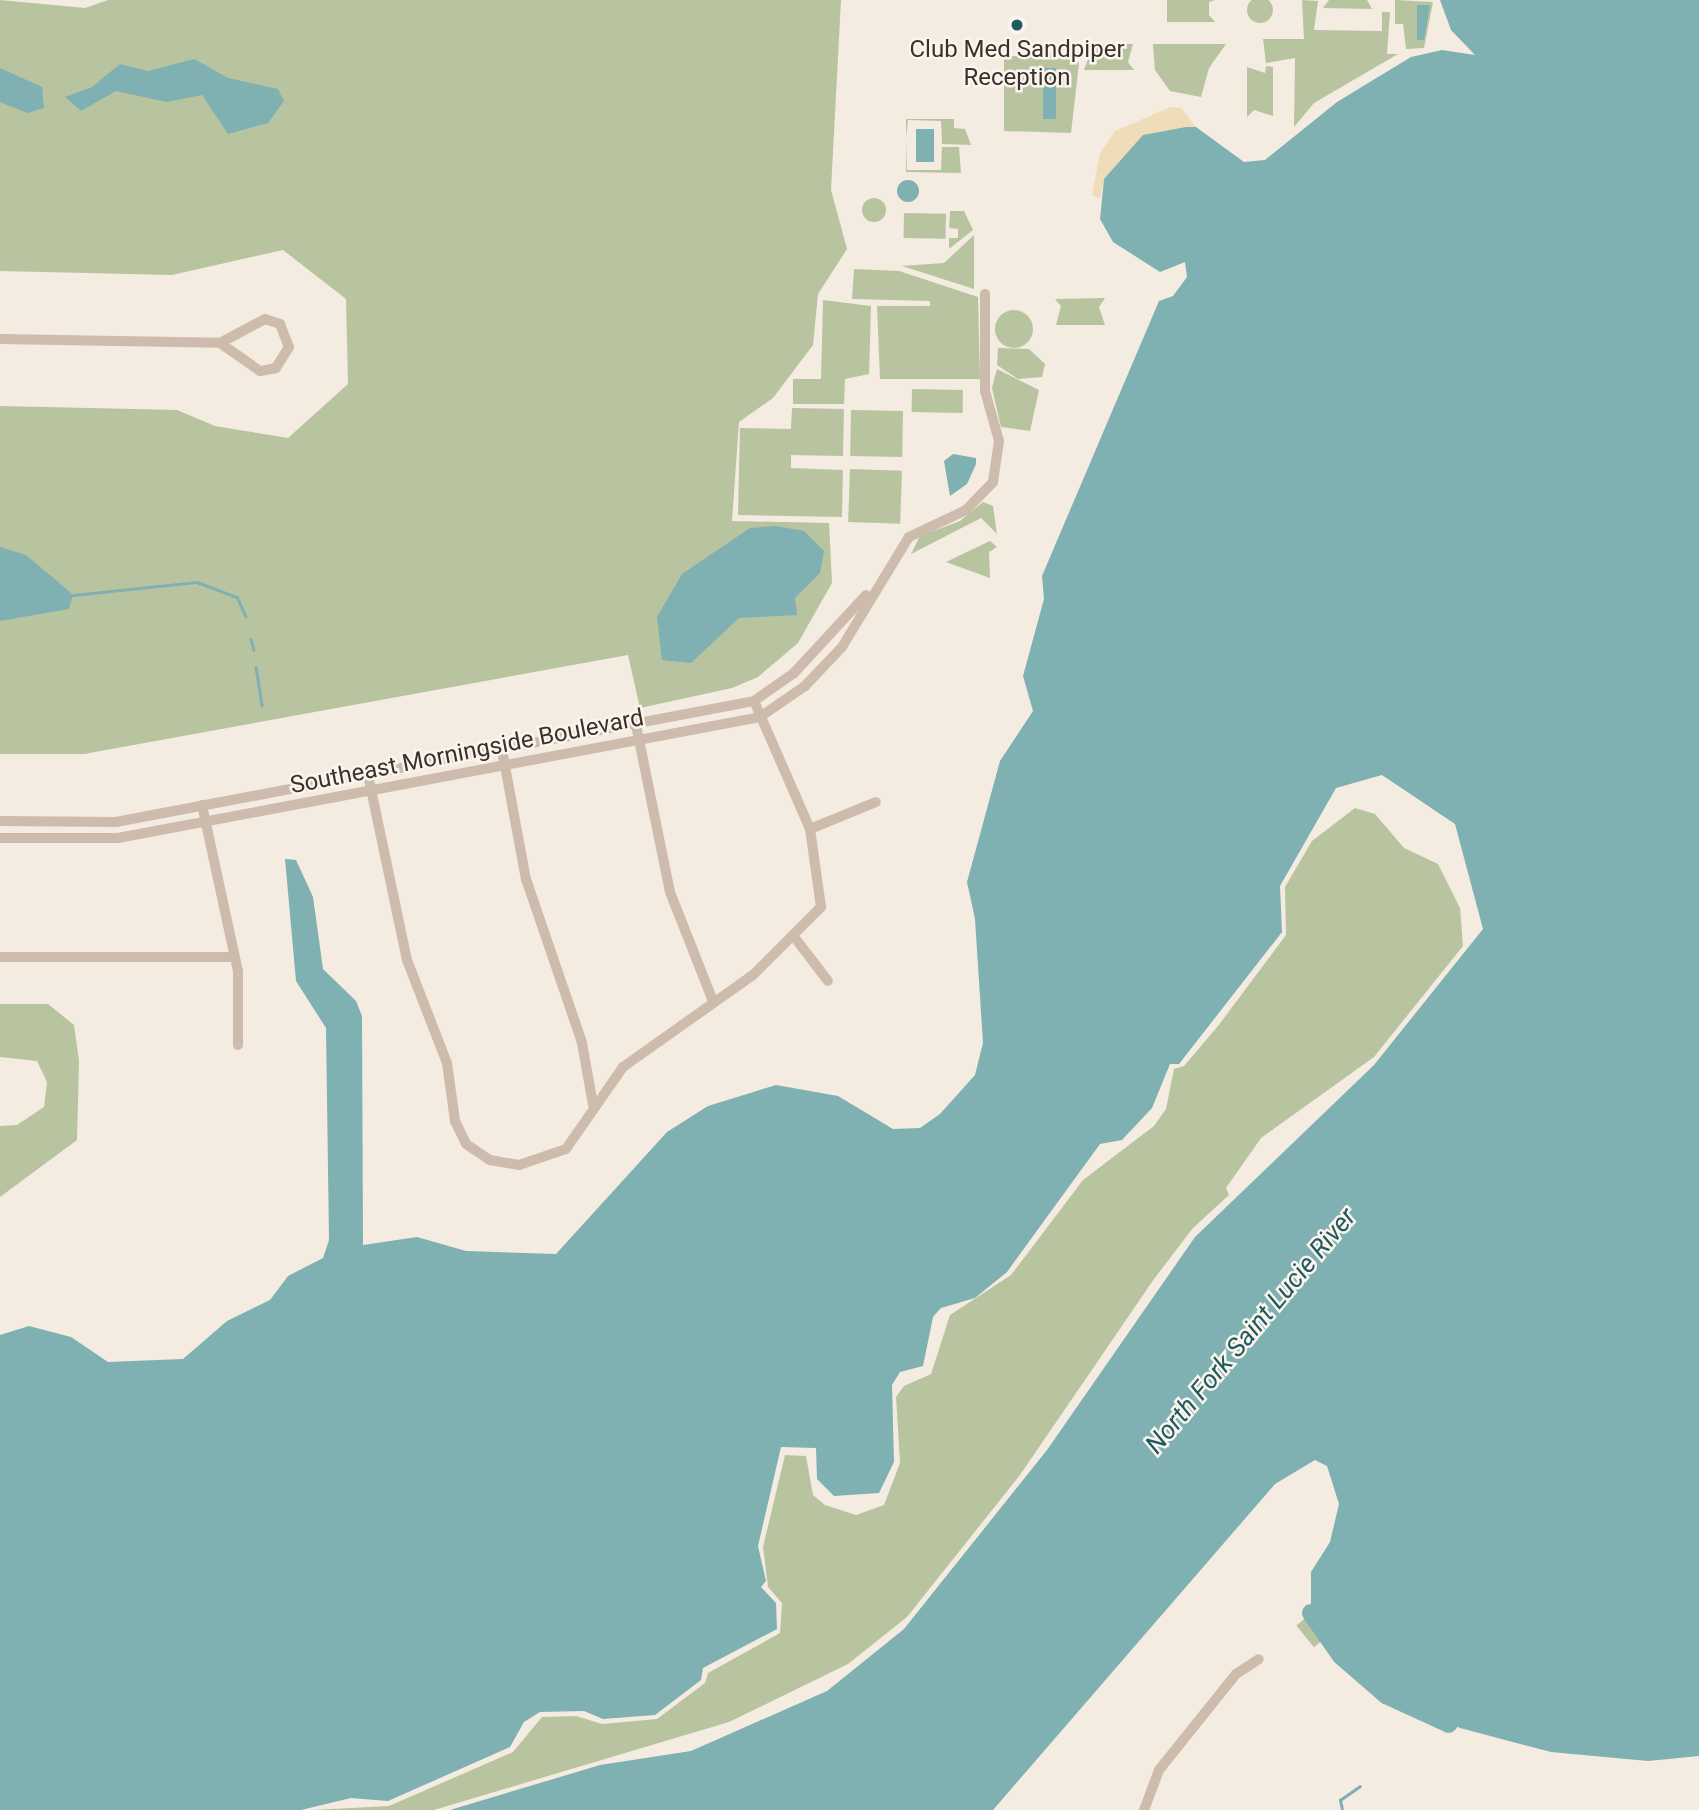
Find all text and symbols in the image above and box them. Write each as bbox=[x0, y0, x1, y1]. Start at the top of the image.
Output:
marker: Club Med Sandpiper Reception bbox=[1009, 17, 1025, 33]
place label: Club Med Sandpiper Reception bbox=[909, 36, 1125, 92]
street label: Southeast Morningside Boulevard bbox=[288, 704, 646, 800]
water label: North Fork Saint Lucie River bbox=[1139, 1202, 1363, 1460]

